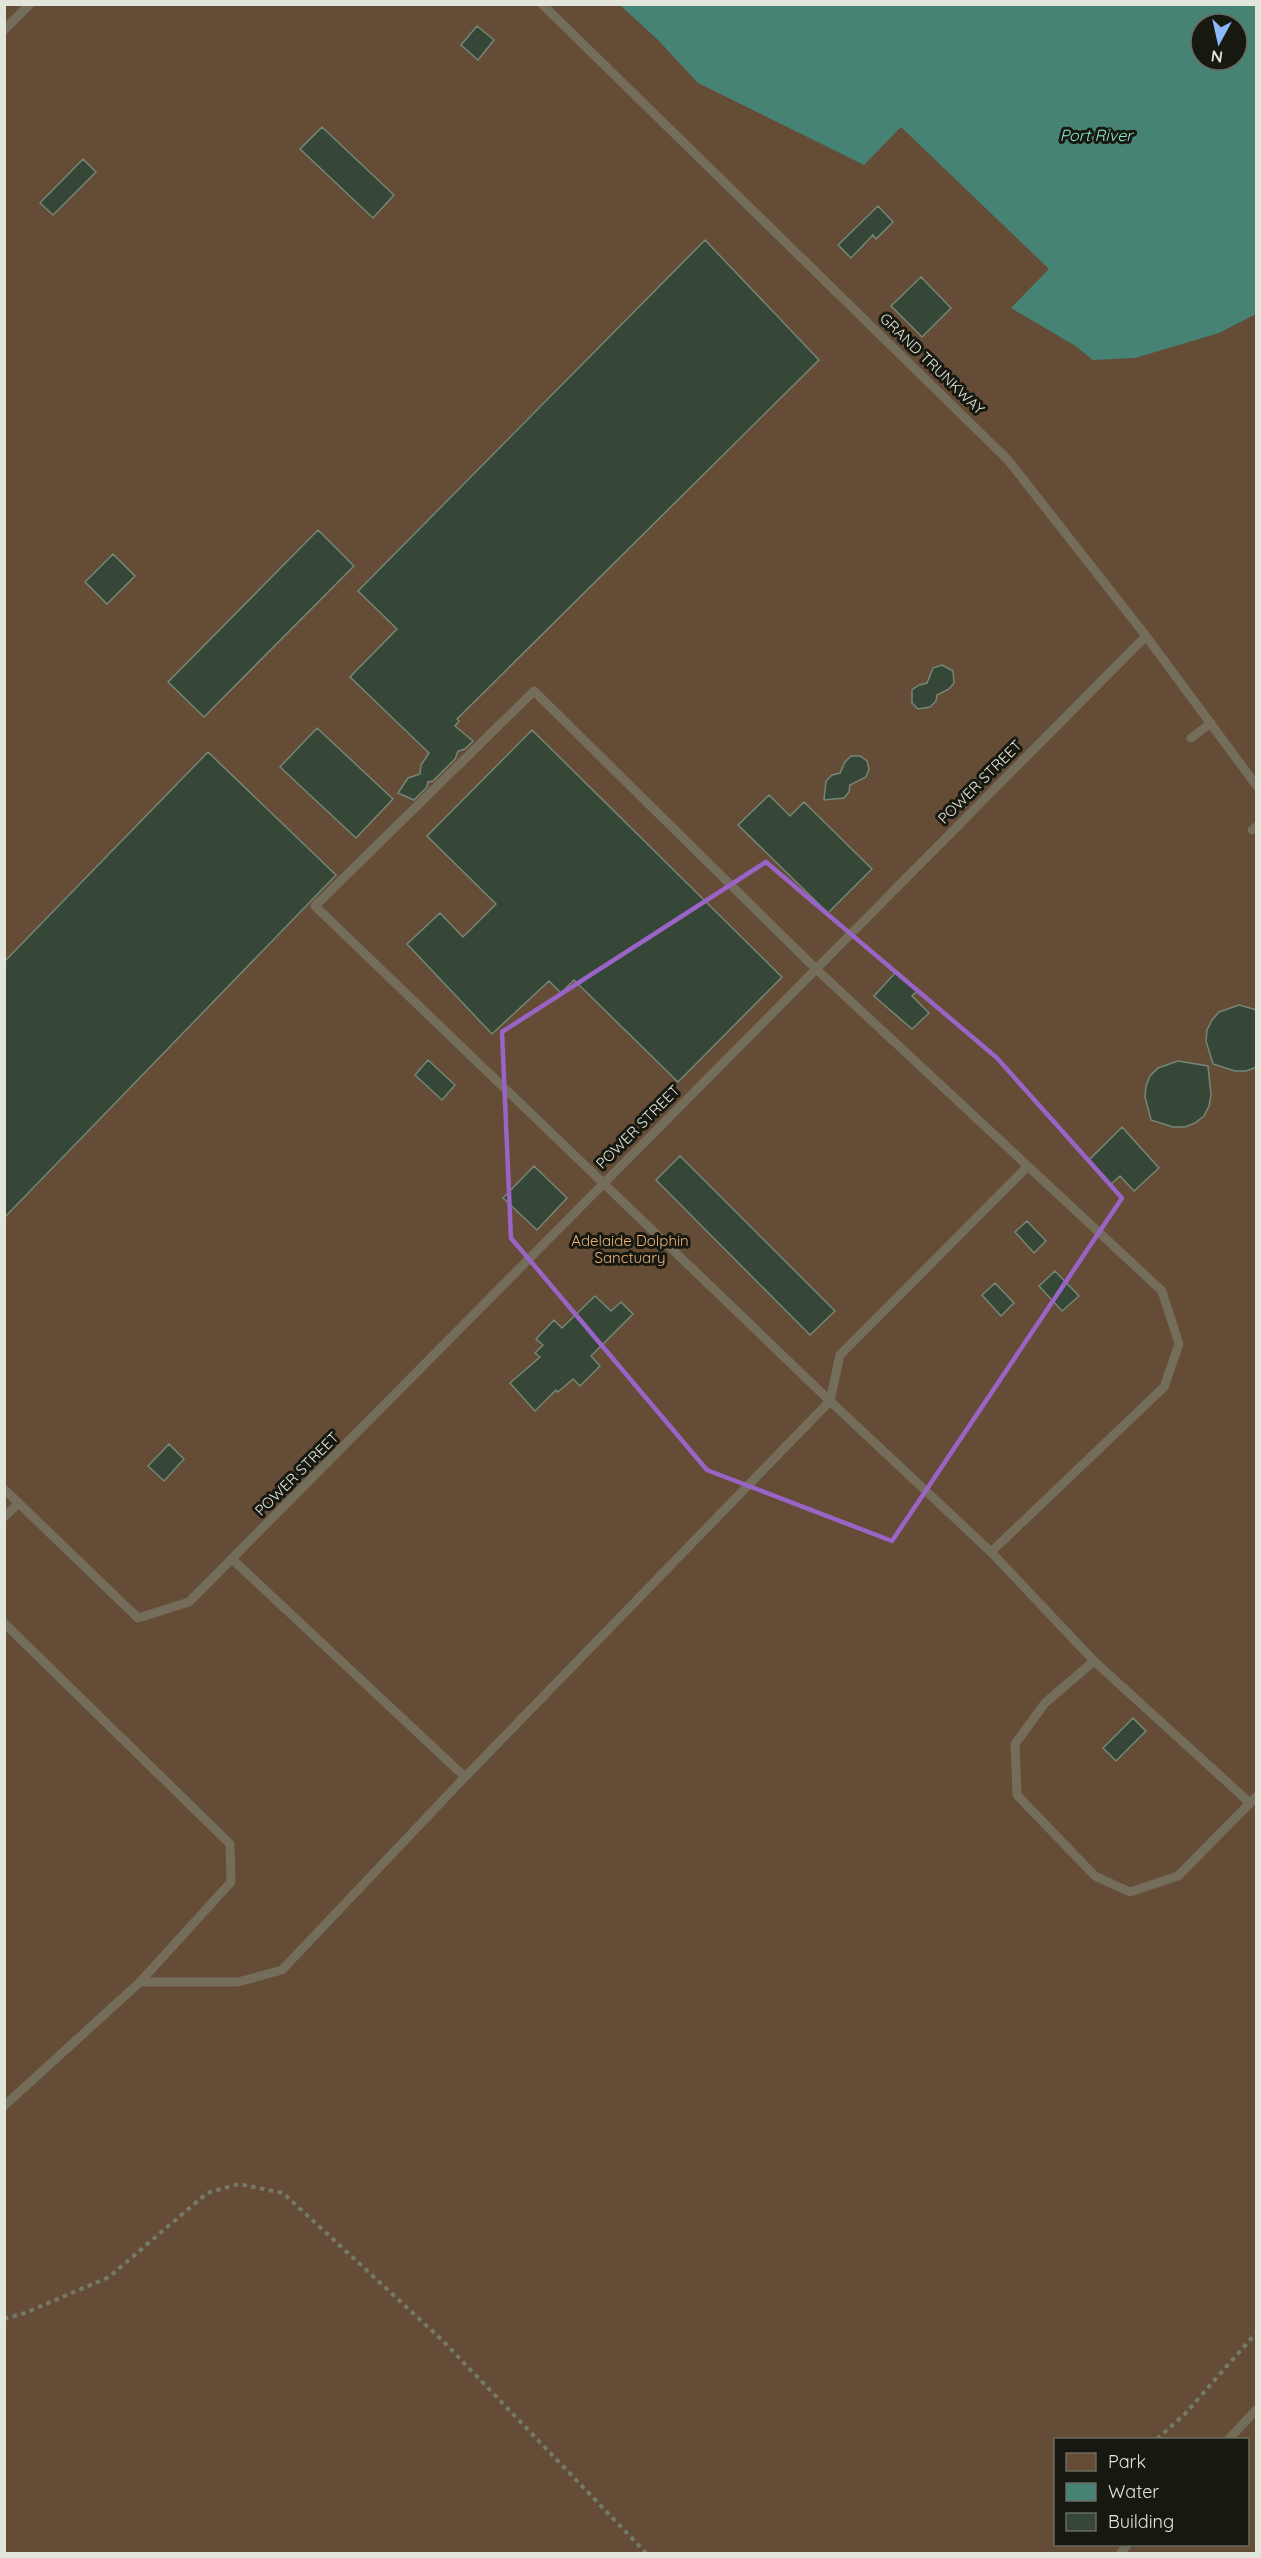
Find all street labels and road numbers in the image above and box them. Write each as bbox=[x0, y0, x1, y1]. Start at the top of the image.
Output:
street label: GRAND TRUNKWAY bbox=[876, 309, 989, 419]
street label: POWER STREET bbox=[934, 736, 1026, 828]
street label: POWER STREET bbox=[592, 1081, 684, 1173]
street label: POWER STREET bbox=[251, 1428, 343, 1520]

